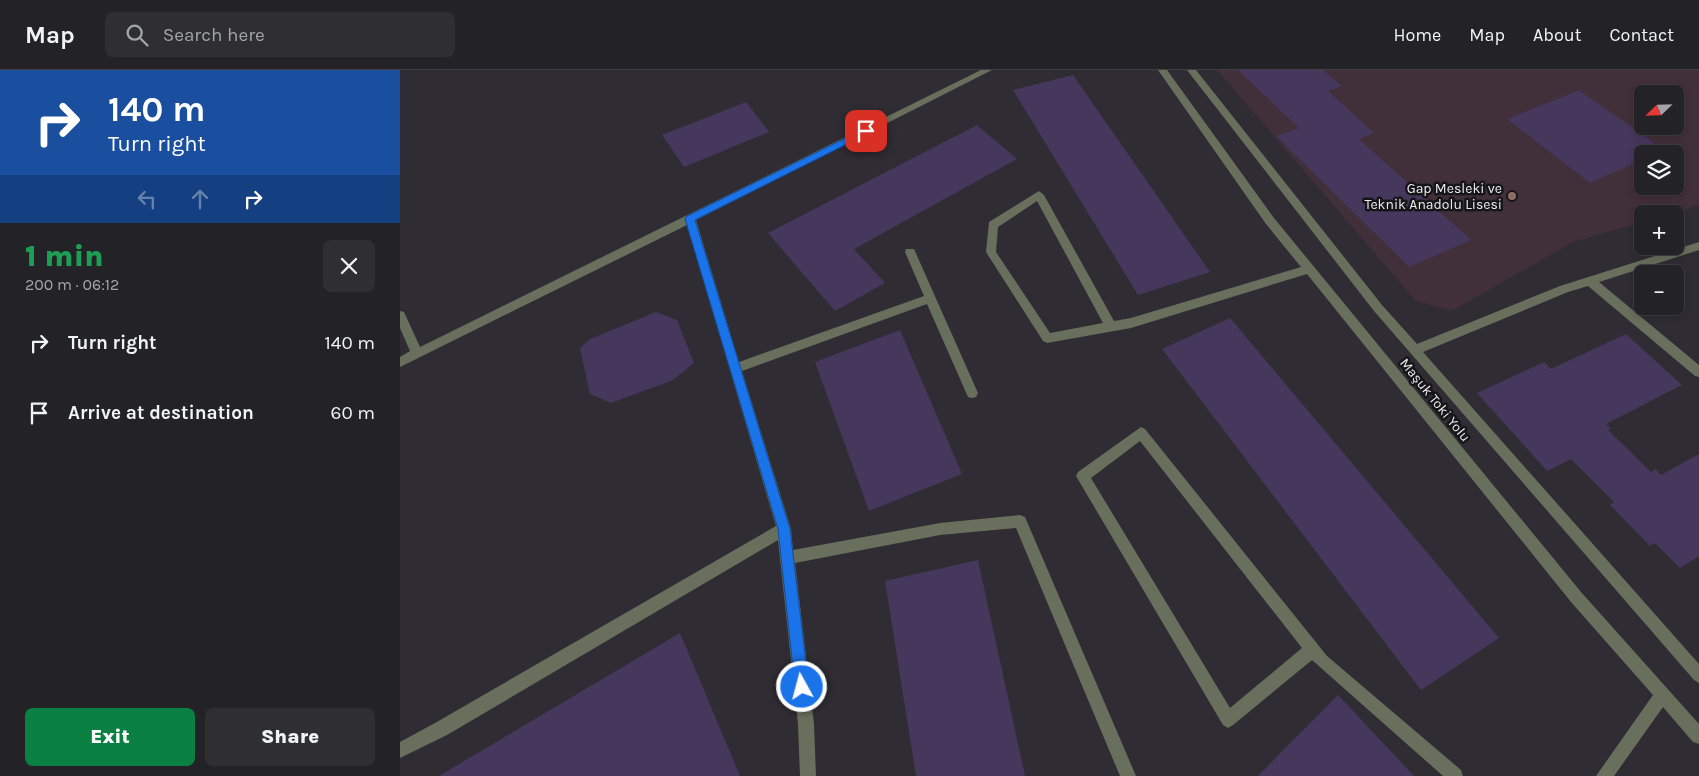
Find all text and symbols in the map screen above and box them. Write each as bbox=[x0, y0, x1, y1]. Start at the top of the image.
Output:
search box bbox=[105, 12, 455, 57]
text: Map bbox=[25, 21, 75, 49]
icon: search bbox=[123, 21, 151, 49]
text: Search here bbox=[163, 24, 265, 46]
text: Home bbox=[1393, 24, 1441, 46]
text: Map bbox=[1469, 24, 1505, 46]
text: About bbox=[1533, 24, 1582, 46]
text: Contact bbox=[1610, 24, 1674, 46]
north arrow bbox=[1634, 85, 1684, 135]
map controls bbox=[1634, 85, 1684, 315]
text: 140 m bbox=[108, 89, 206, 130]
icon: right bbox=[25, 90, 90, 155]
pin bbox=[845, 110, 887, 152]
icon: arrive bbox=[852, 117, 880, 145]
text: Turn right bbox=[108, 131, 206, 157]
button: layers bbox=[1634, 145, 1684, 195]
place label: Gap Mesleki ve Teknik Anadolu Lisesi bbox=[1364, 180, 1502, 213]
icon: left bbox=[133, 185, 161, 213]
icon: ahead bbox=[186, 185, 214, 213]
icon: right bbox=[239, 185, 267, 213]
marker: Gap Mesleki ve Teknik Anadolu Lisesi bbox=[1506, 190, 1518, 202]
button: + bbox=[1634, 205, 1684, 255]
text: 1 min bbox=[25, 238, 104, 274]
button: close bbox=[323, 240, 375, 292]
button: − bbox=[1634, 265, 1684, 315]
text: 200 m · 06:12 bbox=[25, 275, 119, 294]
icon: right bbox=[25, 329, 53, 357]
text: Turn right bbox=[68, 332, 157, 354]
text: 140 m bbox=[325, 332, 375, 354]
street label: Maşuk Toki Yolu bbox=[1396, 355, 1474, 445]
icon: arrive bbox=[25, 399, 53, 427]
text: Arrive at destination bbox=[68, 402, 254, 424]
text: 60 m bbox=[331, 402, 375, 424]
position arrow bbox=[775, 660, 827, 712]
button: Exit bbox=[25, 708, 195, 766]
button: Share bbox=[205, 708, 375, 766]

